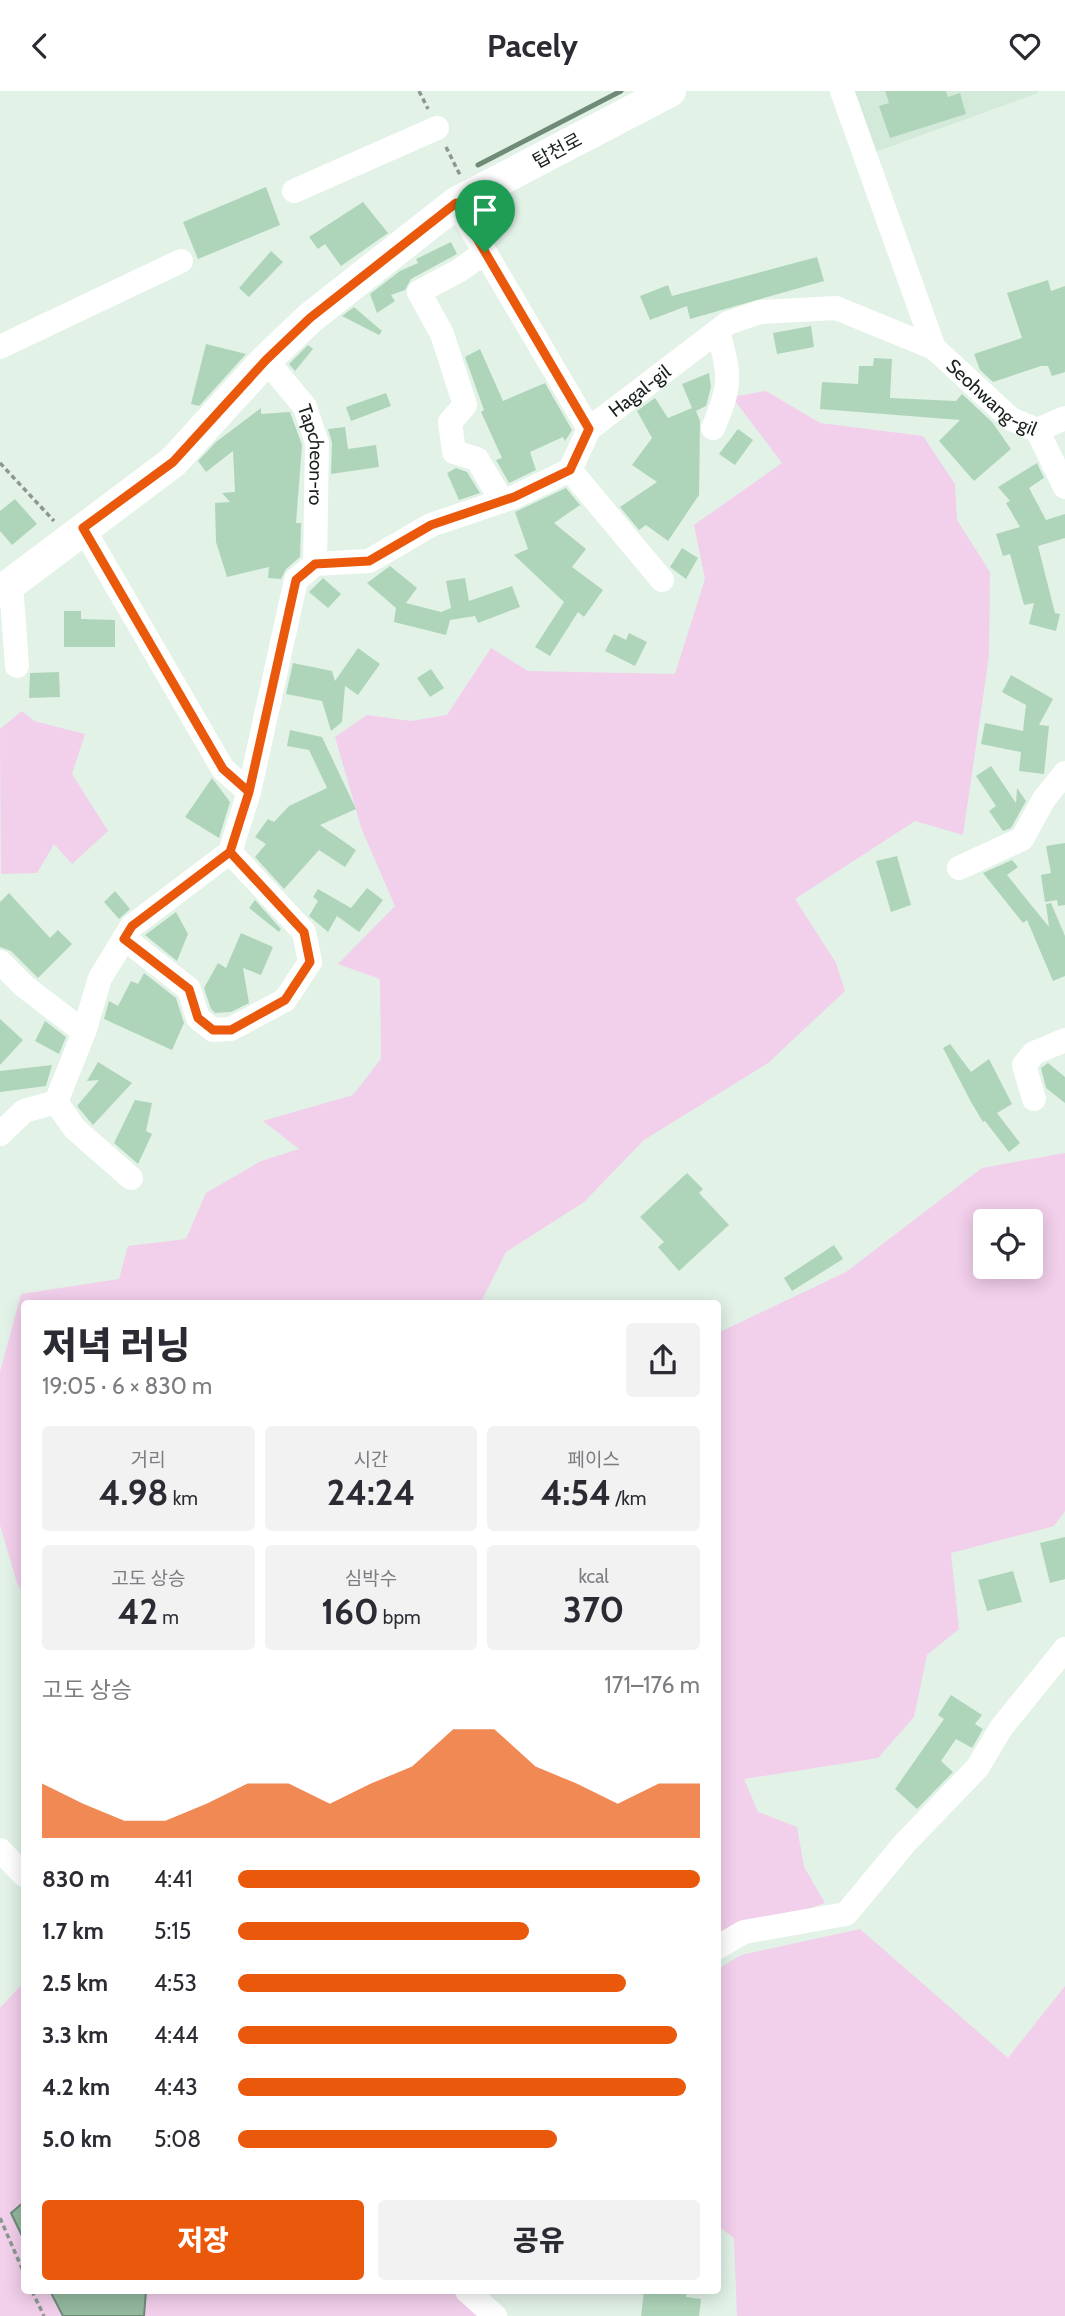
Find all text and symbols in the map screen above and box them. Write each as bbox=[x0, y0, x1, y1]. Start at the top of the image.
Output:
text: Pacely bbox=[487, 26, 578, 65]
icon: back bbox=[21, 27, 59, 65]
icon: heart bbox=[1006, 27, 1044, 65]
street label: 탑천로 bbox=[529, 128, 586, 173]
pin bbox=[455, 180, 515, 252]
icon: arrive bbox=[466, 191, 504, 229]
street label: Seohwang-gil bbox=[942, 354, 1041, 441]
street label: Hagal-gil bbox=[604, 360, 676, 422]
street label: Tapcheon-ro bbox=[293, 401, 328, 506]
map controls bbox=[973, 1209, 1043, 1279]
button: locate bbox=[973, 1209, 1043, 1279]
text: 저녁 러닝 bbox=[42, 1322, 190, 1369]
button: share bbox=[626, 1323, 700, 1397]
text: 19:05 · 6 × 830 m bbox=[42, 1372, 212, 1400]
text: 거리 bbox=[131, 1448, 166, 1471]
text: 시간 bbox=[354, 1448, 388, 1471]
text: 페이스 bbox=[567, 1448, 620, 1471]
text: 4.98 bbox=[99, 1471, 169, 1514]
text: 24:24 bbox=[327, 1471, 415, 1514]
text: 4:54 bbox=[541, 1471, 611, 1514]
text: km bbox=[169, 1487, 198, 1510]
text: /km bbox=[611, 1487, 646, 1510]
text: kcal bbox=[579, 1565, 609, 1588]
text: 고도 상승 bbox=[111, 1567, 185, 1590]
text: 심박수 bbox=[345, 1567, 397, 1590]
text: 370 bbox=[563, 1588, 624, 1631]
text: 42 bbox=[118, 1590, 158, 1633]
text: 160 bbox=[321, 1590, 379, 1633]
text: m bbox=[158, 1606, 179, 1629]
text: bpm bbox=[379, 1606, 421, 1629]
text: 171–176 m bbox=[604, 1671, 700, 1699]
text: 고도 상승 bbox=[42, 1676, 132, 1704]
text: 830 m bbox=[42, 1865, 110, 1893]
text: 4:41 bbox=[154, 1865, 193, 1893]
text: 1.7 km bbox=[42, 1917, 104, 1945]
text: 5:15 bbox=[154, 1917, 191, 1945]
text: 2.5 km bbox=[42, 1969, 108, 1997]
text: 4:53 bbox=[154, 1969, 197, 1997]
text: 3.3 km bbox=[42, 2021, 108, 2049]
text: 4:44 bbox=[154, 2021, 199, 2049]
text: 4.2 km bbox=[42, 2073, 110, 2101]
text: 4:43 bbox=[154, 2073, 198, 2101]
text: 5.0 km bbox=[42, 2125, 112, 2153]
text: 5:08 bbox=[154, 2125, 201, 2153]
button: 저장 bbox=[42, 2200, 364, 2280]
button: 공유 bbox=[378, 2200, 700, 2280]

